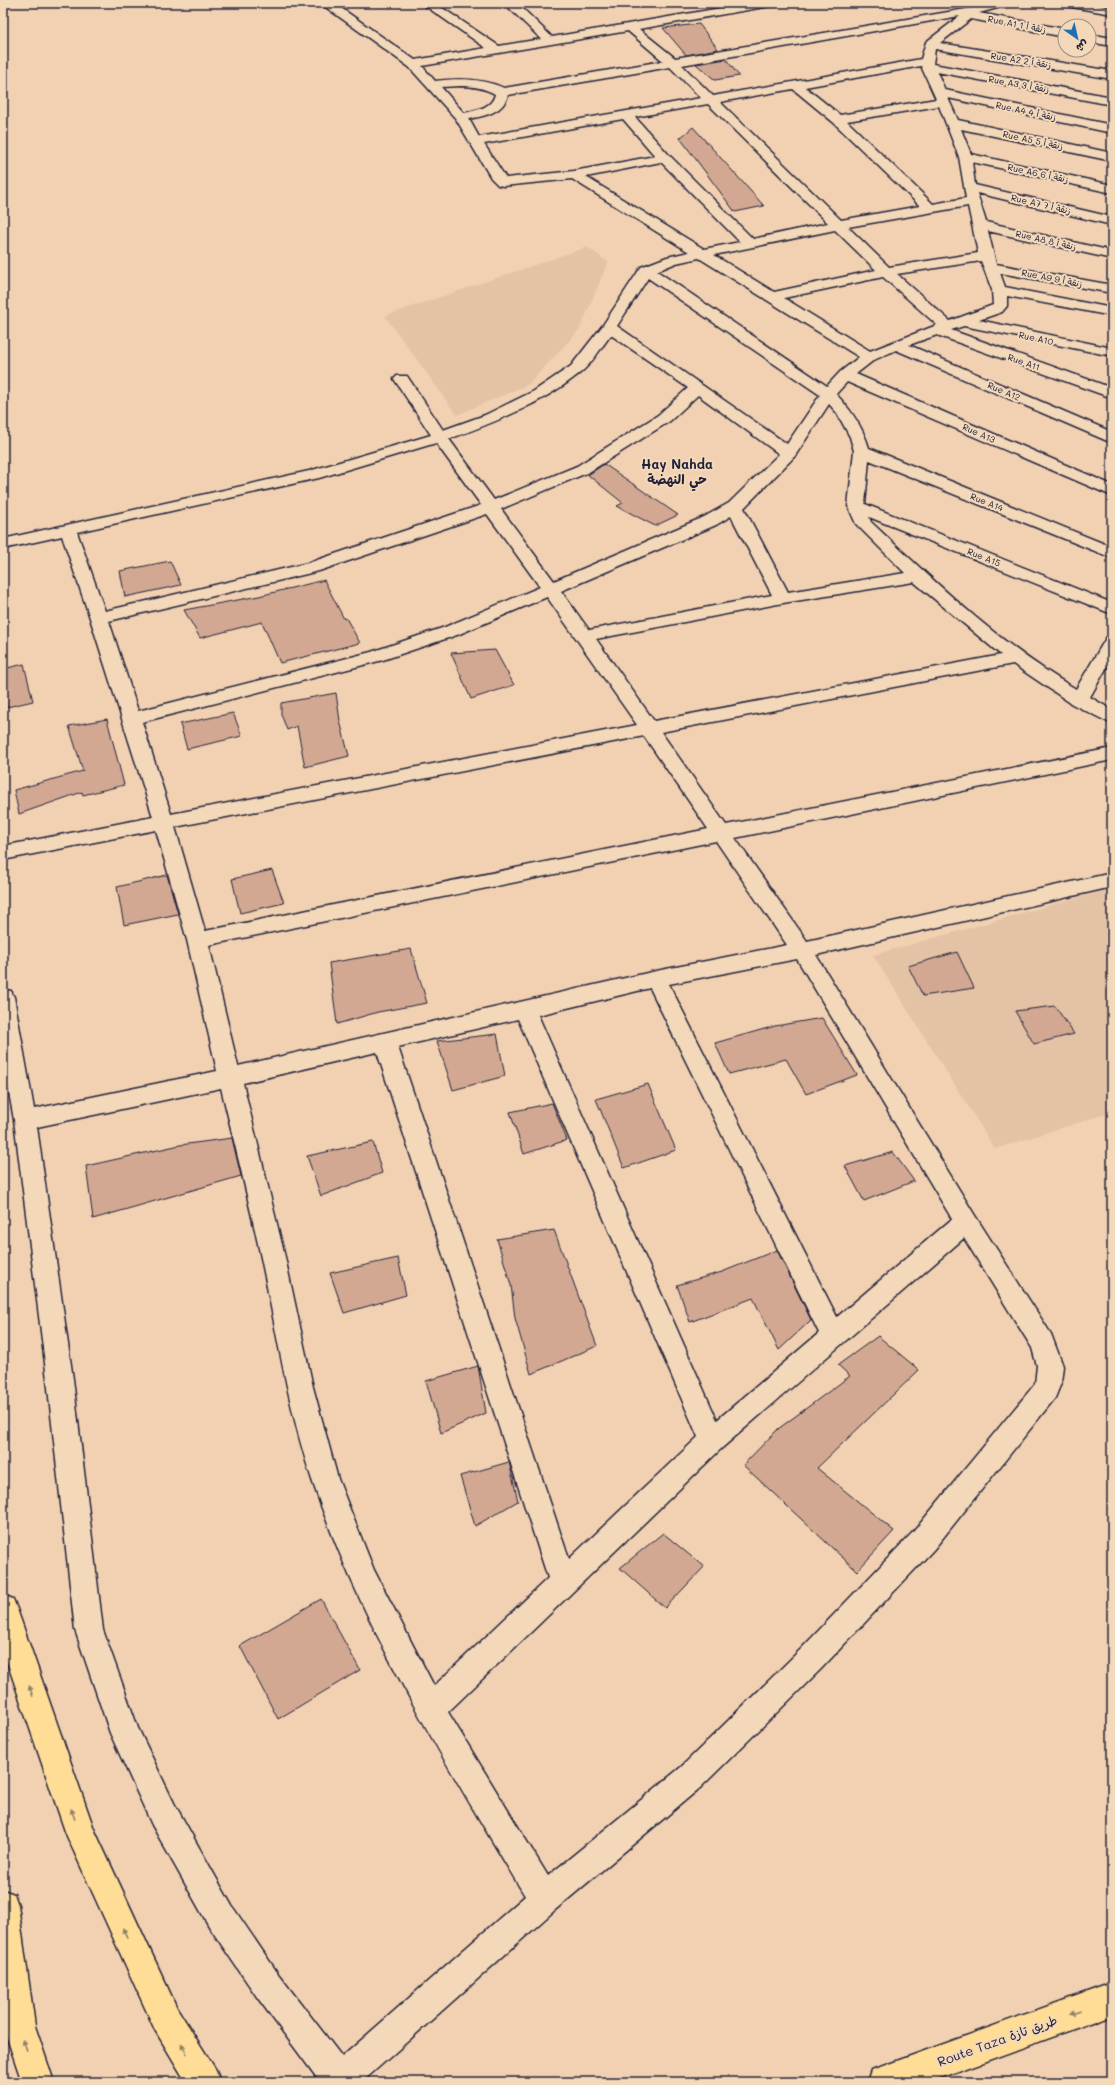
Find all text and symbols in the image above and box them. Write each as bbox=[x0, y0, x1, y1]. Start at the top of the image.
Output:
street label: Rue A1 زنقة أ 1 bbox=[987, 13, 1047, 36]
north arrow bbox=[1057, 18, 1097, 58]
text: ش bbox=[1074, 37, 1092, 56]
street label: Rue A2 زنقة أ 2 bbox=[990, 50, 1052, 71]
street label: Rue A3 زنقة أ 3 bbox=[988, 73, 1050, 96]
street label: Rue A4 زنقة أ 4 bbox=[995, 99, 1057, 124]
street label: Rue A5 زنقة أ 5 bbox=[1002, 128, 1064, 153]
street label: Rue A6 زنقة أ 6 bbox=[1006, 161, 1069, 186]
street label: Rue A7 زنقة أ 7 bbox=[1010, 192, 1072, 217]
street label: Rue A8 زنقة أ 8 bbox=[1014, 228, 1077, 253]
street label: Rue A9 زنقة أ 9 bbox=[1021, 267, 1083, 290]
street label: Rue A10 bbox=[1018, 329, 1055, 347]
street label: Rue A11 bbox=[1006, 351, 1042, 373]
street label: Rue A12 bbox=[986, 379, 1022, 403]
street label: Rue A13 bbox=[961, 421, 997, 445]
district label: Hay Nahda حي النهضة bbox=[641, 455, 713, 492]
street label: Rue A14 bbox=[969, 490, 1006, 514]
street label: Rue A15 bbox=[966, 545, 1002, 569]
one-way arrow bbox=[28, 1684, 34, 1696]
one-way arrow bbox=[70, 1807, 76, 1819]
one-way arrow bbox=[122, 1927, 128, 1939]
street label: Route Taza طريق تازة bbox=[935, 2010, 1060, 2071]
one-way arrow bbox=[1069, 2010, 1081, 2016]
one-way arrow bbox=[22, 2039, 28, 2051]
one-way arrow bbox=[180, 2043, 187, 2055]

